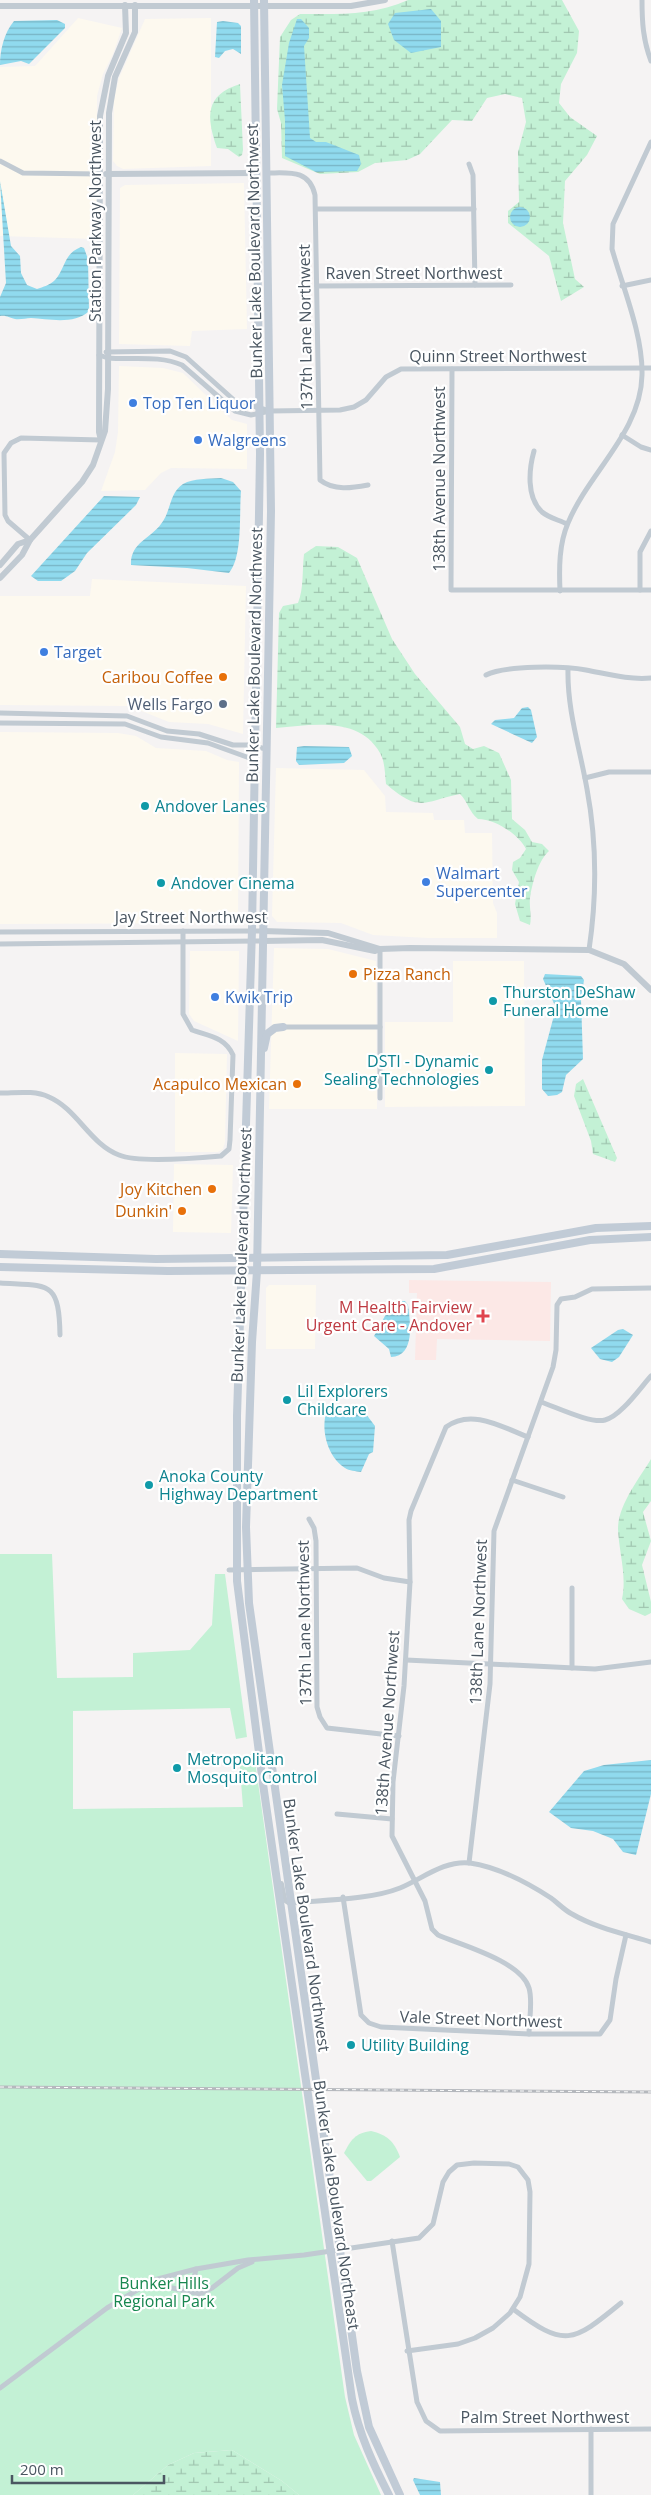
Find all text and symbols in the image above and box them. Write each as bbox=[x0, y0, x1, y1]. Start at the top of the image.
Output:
street label: Station Parkway Northwest bbox=[84, 120, 106, 322]
street label: Bunker Lake Boulevard Northwest bbox=[241, 123, 267, 379]
street label: 137th Lane Northwest bbox=[293, 244, 317, 410]
street label: Raven Street Northwest bbox=[326, 262, 503, 284]
street label: Quinn Street Northwest bbox=[409, 345, 587, 367]
street label: 138th Avenue Northwest bbox=[428, 386, 450, 572]
place label: Top Ten Liquor bbox=[143, 392, 256, 414]
marker: Top Ten Liquor bbox=[127, 397, 139, 409]
place label: Walgreens bbox=[208, 429, 286, 451]
marker: Walgreens bbox=[192, 434, 204, 446]
street label: Bunker Lake Boulevard Northwest bbox=[241, 527, 267, 783]
place label: Target bbox=[54, 641, 102, 663]
marker: Target bbox=[38, 646, 50, 658]
place label: Caribou Coffee bbox=[102, 666, 213, 688]
marker: Caribou Coffee bbox=[217, 671, 229, 683]
place label: Wells Fargo bbox=[127, 693, 213, 715]
marker: Wells Fargo bbox=[217, 698, 229, 710]
place label: Andover Lanes bbox=[155, 795, 266, 817]
marker: Andover Lanes bbox=[139, 800, 151, 812]
place label: Walmart Supercenter bbox=[436, 862, 528, 902]
place label: Andover Cinema bbox=[171, 872, 295, 894]
marker: Walmart Supercenter bbox=[420, 876, 432, 888]
marker: Andover Cinema bbox=[155, 877, 167, 889]
street label: Jay Street Northwest bbox=[113, 906, 268, 928]
place label: Pizza Ranch bbox=[363, 963, 451, 985]
marker: Pizza Ranch bbox=[347, 968, 359, 980]
place label: Thurston DeShaw Funeral Home bbox=[503, 981, 636, 1021]
place label: Kwik Trip bbox=[225, 986, 293, 1008]
marker: Kwik Trip bbox=[209, 991, 221, 1003]
marker: Thurston DeShaw Funeral Home bbox=[487, 995, 499, 1007]
place label: DSTI - Dynamic Sealing Technologies bbox=[324, 1050, 479, 1090]
marker: DSTI - Dynamic Sealing Technologies bbox=[483, 1064, 495, 1076]
place label: Acapulco Mexican bbox=[153, 1073, 287, 1095]
marker: Acapulco Mexican bbox=[291, 1078, 303, 1090]
street label: Bunker Lake Boulevard Northwest bbox=[226, 1127, 256, 1383]
place label: Joy Kitchen bbox=[118, 1178, 202, 1200]
marker: Joy Kitchen bbox=[206, 1183, 218, 1195]
place label: Dunkin' bbox=[115, 1200, 172, 1222]
marker: Dunkin' bbox=[176, 1205, 188, 1217]
place label: M Health Fairview Urgent Care - Andover bbox=[306, 1296, 473, 1336]
marker: M Health Fairview Urgent Care - Andover bbox=[476, 1309, 490, 1323]
place label: Lil Explorers Childcare bbox=[297, 1380, 388, 1420]
marker: Lil Explorers Childcare bbox=[281, 1394, 293, 1406]
place label: Anoka County Highway Department bbox=[159, 1465, 318, 1505]
marker: Anoka County Highway Department bbox=[143, 1479, 155, 1491]
street label: 138th Lane Northwest bbox=[464, 1538, 492, 1705]
street label: 137th Lane Northwest bbox=[292, 1540, 316, 1706]
street label: 138th Avenue Northwest bbox=[370, 1629, 404, 1816]
place label: Metropolitan Mosquito Control bbox=[187, 1748, 317, 1788]
marker: Metropolitan Mosquito Control bbox=[171, 1762, 183, 1774]
street label: Bunker Lake Boulevard Northwest bbox=[278, 1797, 336, 2053]
street label: Vale Street Northwest bbox=[399, 2005, 563, 2033]
place label: Utility Building bbox=[361, 2034, 469, 2056]
marker: Utility Building bbox=[345, 2039, 357, 2051]
street label: Bunker Lake Boulevard Northeast bbox=[309, 2079, 365, 2332]
park label: Bunker Hills Regional Park bbox=[113, 2272, 215, 2312]
street label: Palm Street Northwest bbox=[461, 2406, 630, 2428]
scale bar bbox=[12, 2452, 165, 2484]
text: 200 m bbox=[20, 2459, 64, 2479]

